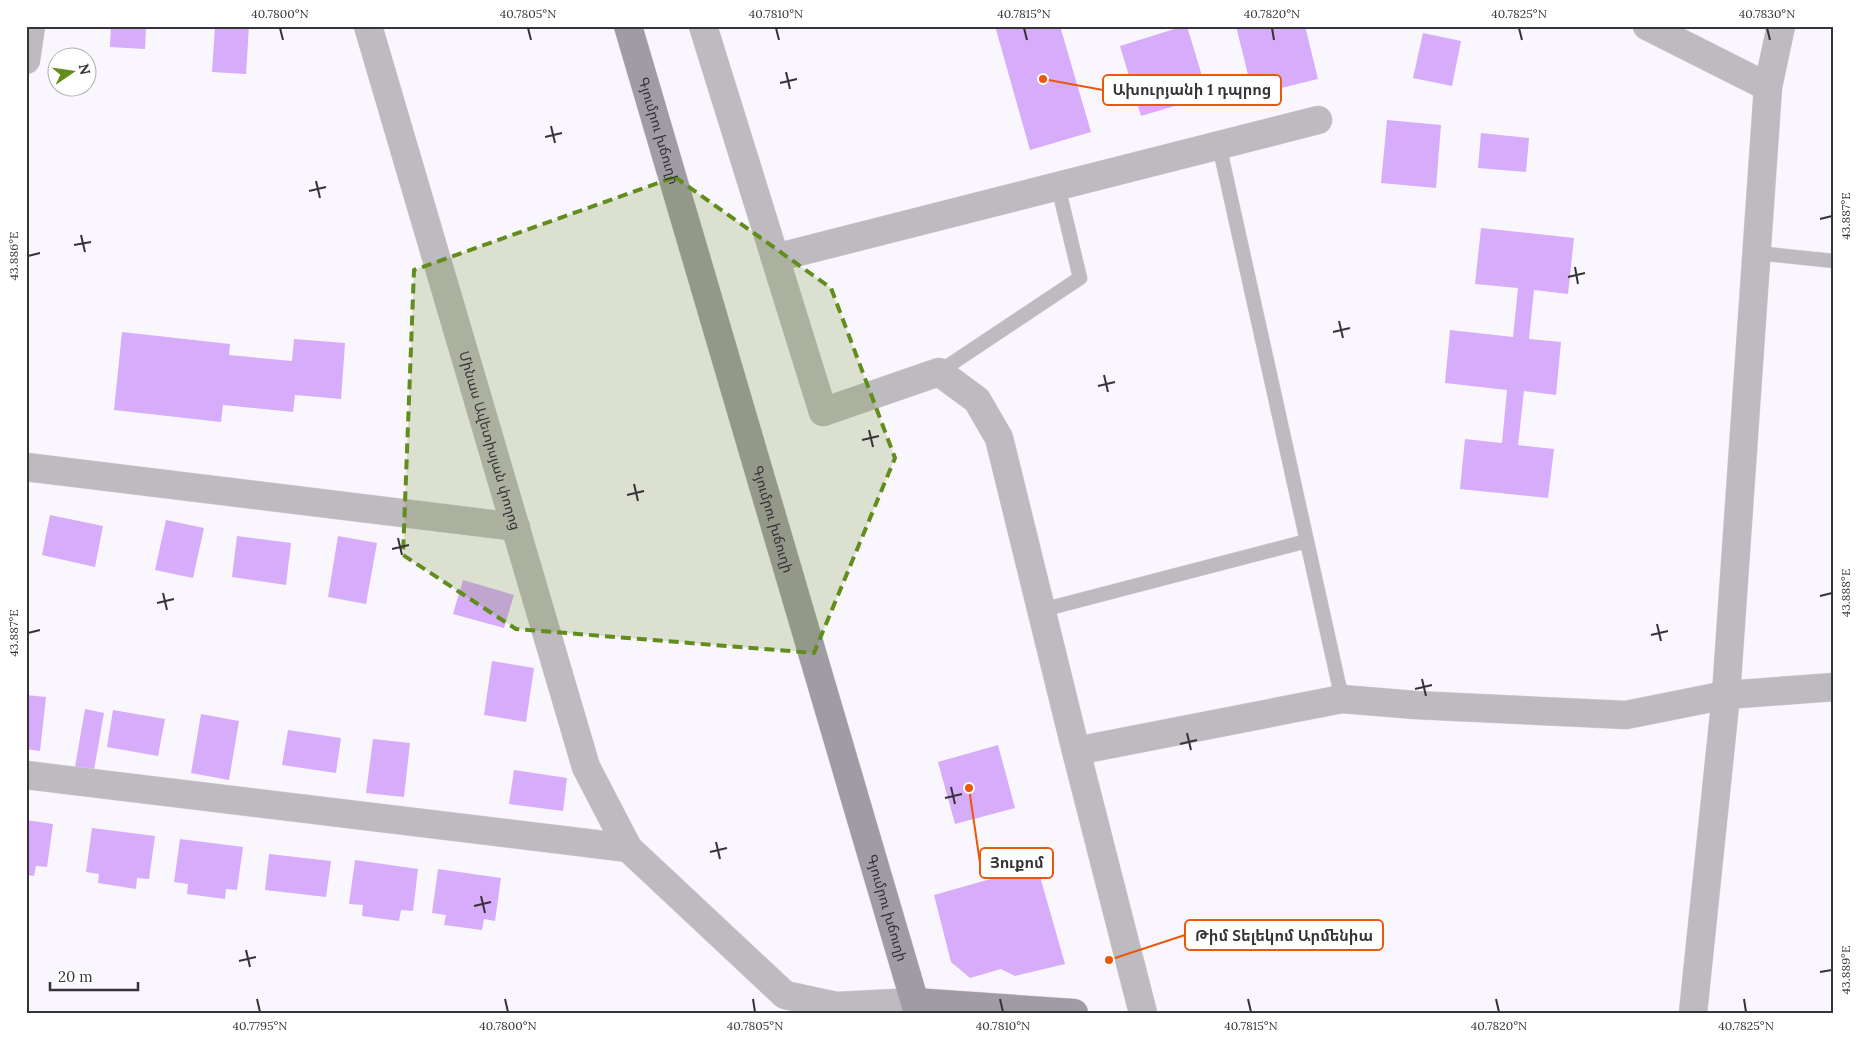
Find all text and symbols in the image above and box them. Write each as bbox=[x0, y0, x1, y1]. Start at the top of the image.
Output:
text: 40.7800°N bbox=[251, 6, 309, 21]
text: 40.7805°N bbox=[500, 6, 556, 21]
text: 40.7810°N bbox=[749, 6, 803, 21]
text: 40.7815°N bbox=[997, 6, 1051, 21]
text: 40.7820°N bbox=[1244, 6, 1300, 21]
text: 40.7825°N bbox=[1491, 6, 1547, 21]
text: 40.7830°N bbox=[1739, 6, 1795, 21]
north arrow bbox=[48, 48, 98, 98]
text: N bbox=[75, 62, 95, 77]
street label: Գյումրու խճուղի bbox=[634, 75, 683, 186]
callout: Ախուրյանի 1 դպրոց bbox=[1103, 75, 1281, 105]
text: Ախուրյանի 1 դպրոց bbox=[1113, 80, 1271, 99]
text: 43.887°E bbox=[1838, 192, 1853, 240]
text: 43.886°E bbox=[6, 232, 21, 280]
street label: Մինաս Ավետիսյան փողոց bbox=[455, 349, 525, 532]
street label: Գյումրու խճուղի bbox=[749, 463, 797, 575]
text: 43.888°E bbox=[1838, 569, 1853, 617]
text: 43.887°E bbox=[6, 609, 21, 657]
callout: Յուքոմ bbox=[980, 848, 1053, 878]
street label: Գյումրու խճուղի bbox=[863, 852, 911, 963]
text: Յուքոմ bbox=[990, 853, 1044, 872]
callout: Թիմ Տելեկոմ Արմենիա bbox=[1185, 920, 1383, 950]
text: Թիմ Տելեկոմ Արմենիա bbox=[1195, 926, 1373, 945]
text: 43.889°E bbox=[1838, 946, 1853, 994]
scale bar bbox=[50, 959, 138, 991]
text: 20 m bbox=[58, 967, 93, 986]
text: 40.7795°N bbox=[233, 1018, 287, 1033]
text: 40.7800°N bbox=[479, 1018, 537, 1033]
text: 40.7805°N bbox=[727, 1018, 783, 1033]
text: 40.7810°N bbox=[976, 1018, 1030, 1033]
text: 40.7815°N bbox=[1224, 1018, 1278, 1033]
text: 40.7820°N bbox=[1471, 1018, 1527, 1033]
text: 40.7825°N bbox=[1718, 1018, 1774, 1033]

